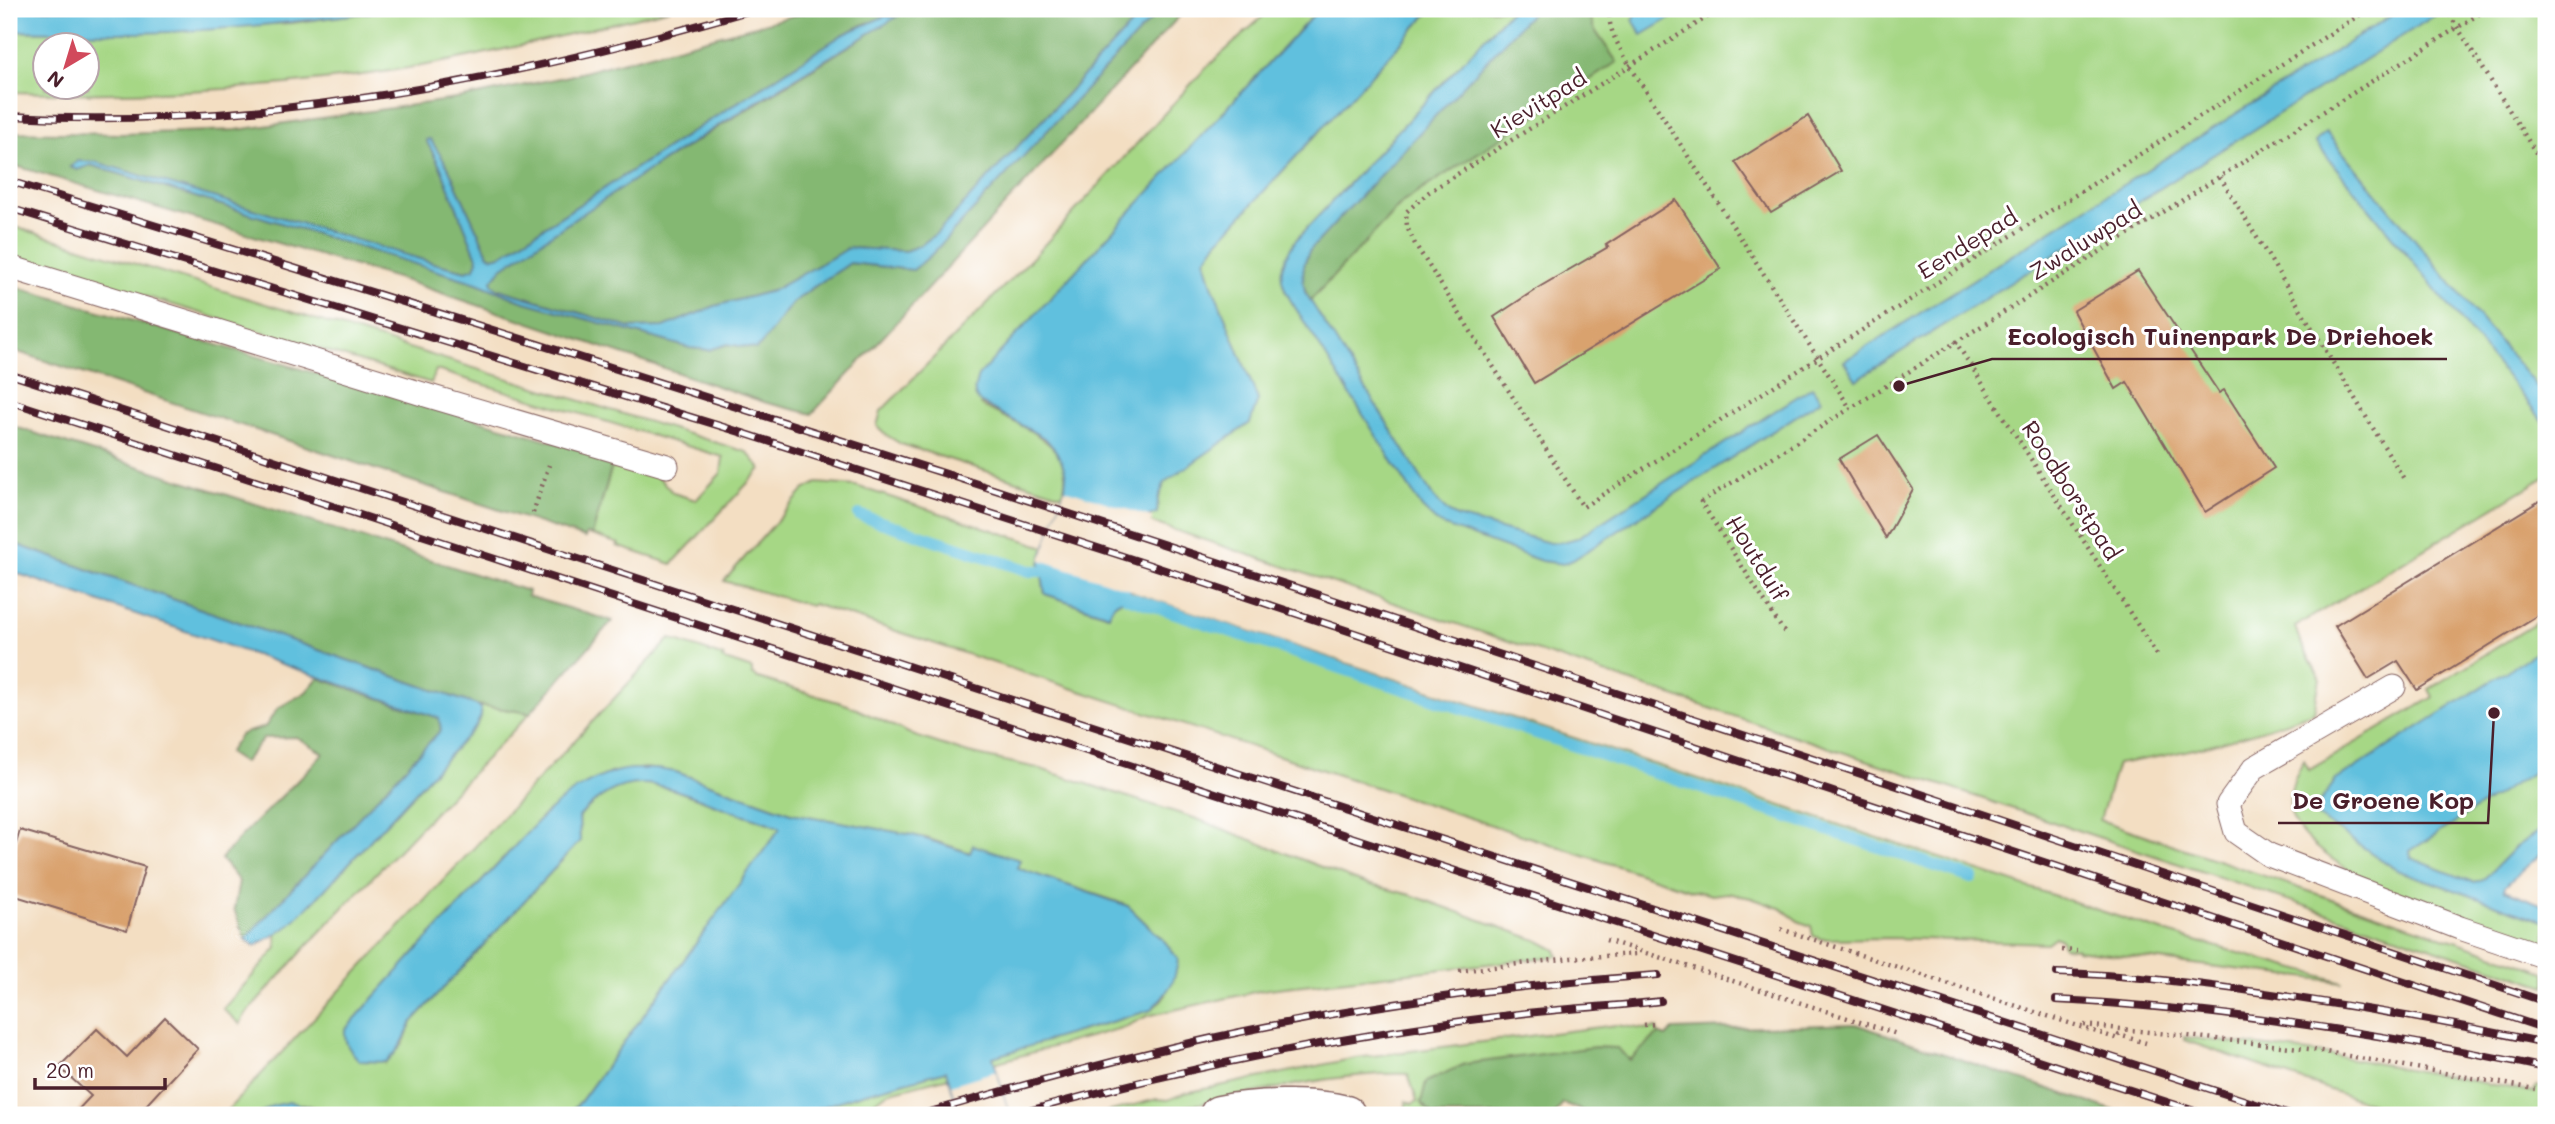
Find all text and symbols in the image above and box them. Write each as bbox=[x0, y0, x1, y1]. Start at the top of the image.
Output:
north arrow bbox=[32, 32, 102, 102]
street label: Kievitpad bbox=[1484, 62, 1592, 144]
text: N bbox=[42, 66, 69, 94]
street label: Zwaluwpad bbox=[2023, 194, 2147, 286]
street label: Eendepad bbox=[1912, 201, 2022, 285]
callout: Ecologisch Tuinenpark De Driehoek bbox=[1992, 314, 2447, 359]
text: Ecologisch Tuinenpark De Driehoek bbox=[2007, 320, 2433, 351]
street label: Roodborstpad bbox=[2016, 414, 2128, 566]
street label: Houtduif bbox=[1720, 509, 1797, 607]
callout: De Groene Kop bbox=[2278, 778, 2488, 823]
text: De Groene Kop bbox=[2292, 784, 2474, 815]
scale bar bbox=[35, 1047, 164, 1091]
text: 20 m bbox=[46, 1056, 94, 1083]

